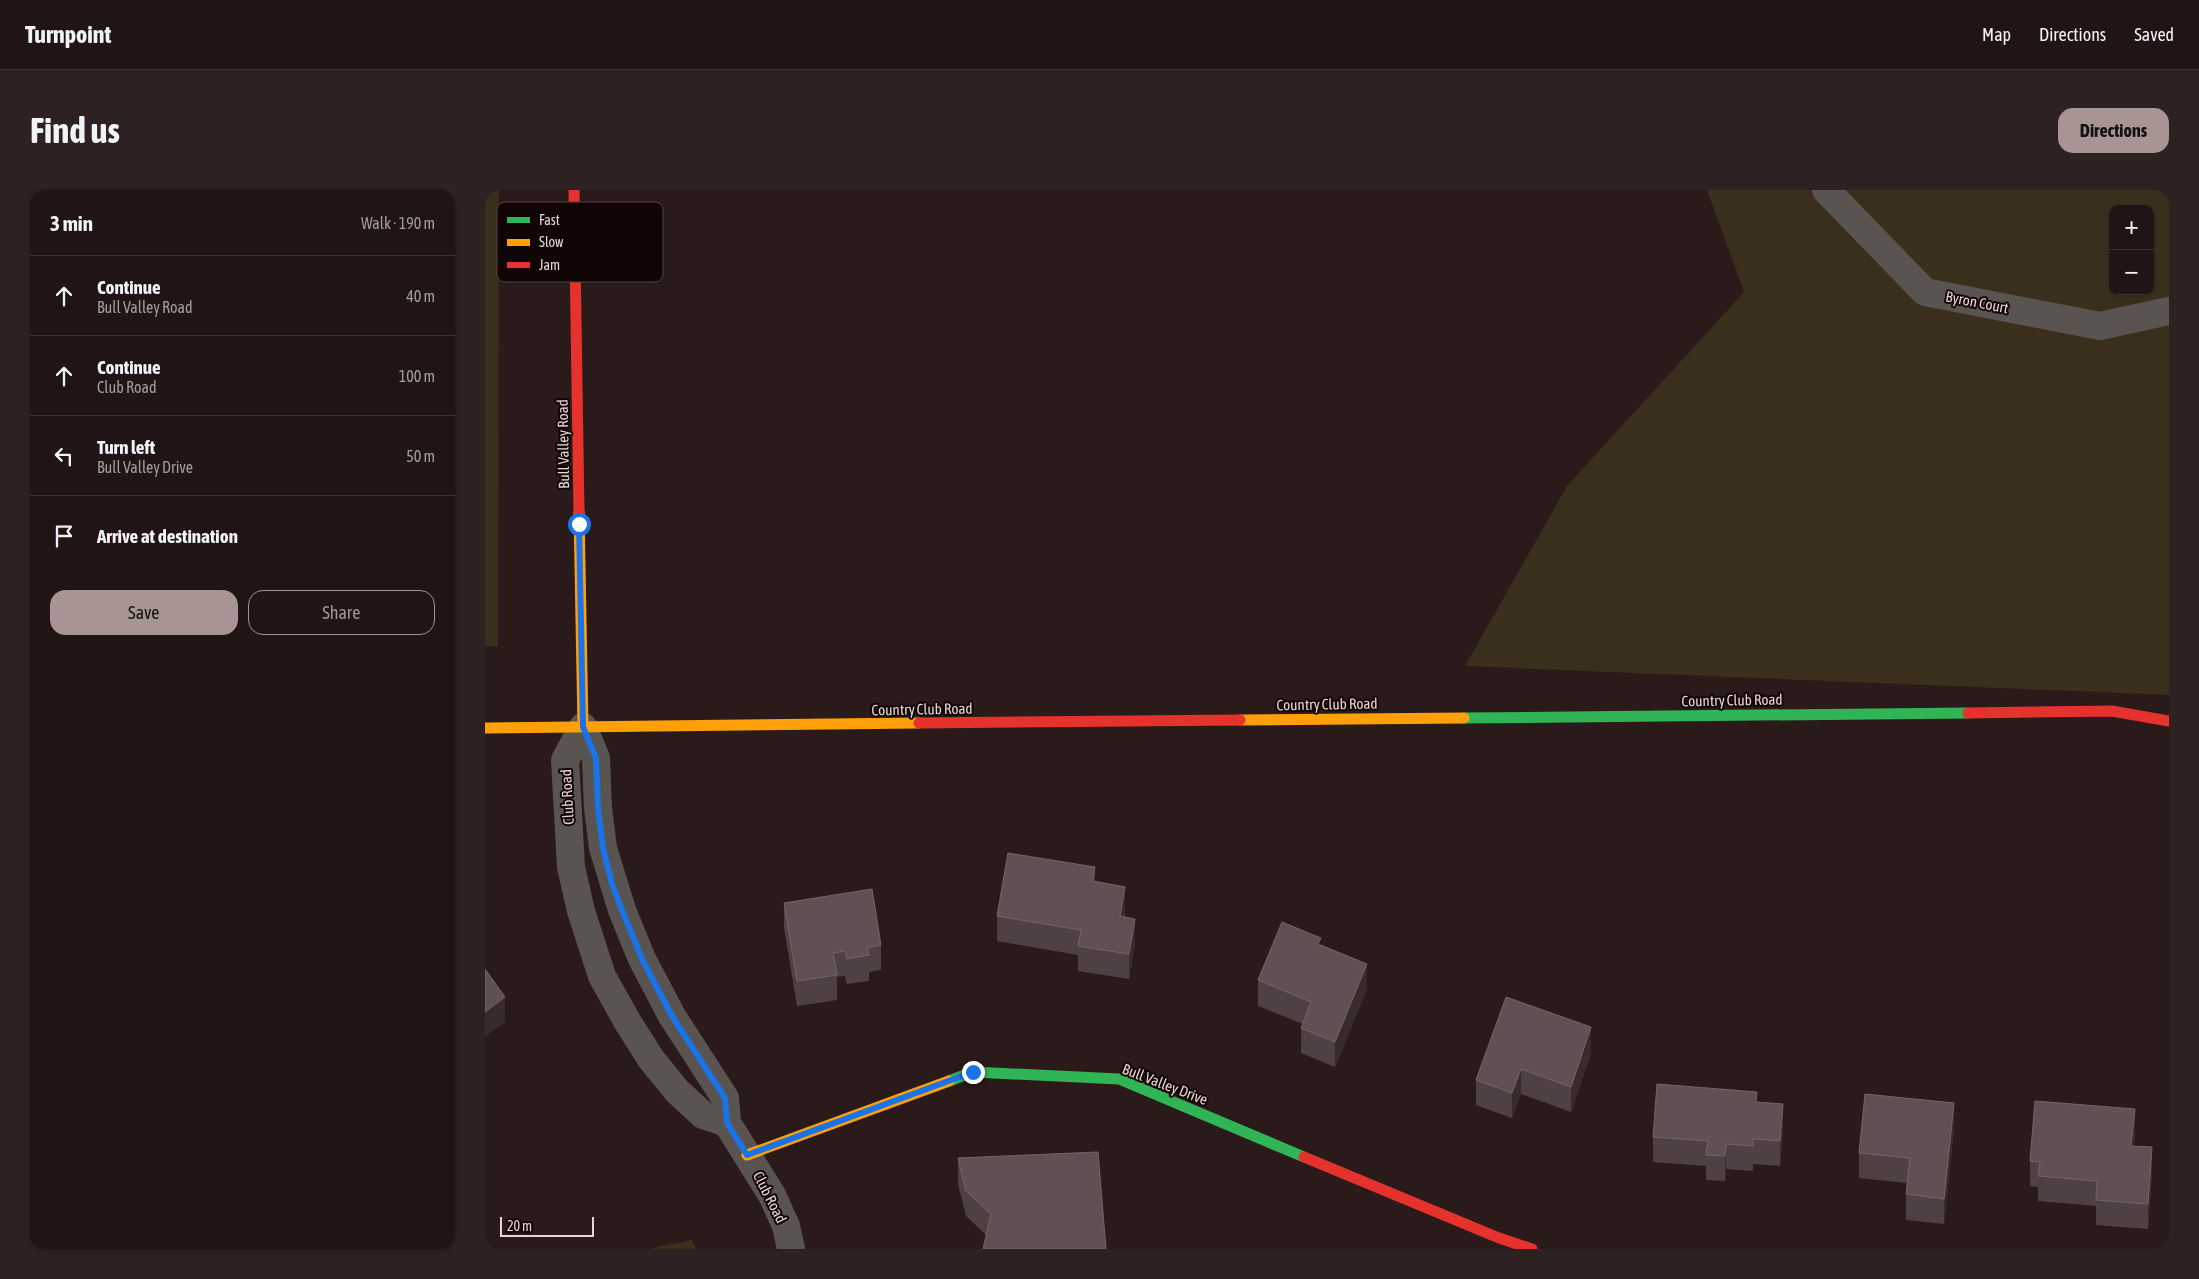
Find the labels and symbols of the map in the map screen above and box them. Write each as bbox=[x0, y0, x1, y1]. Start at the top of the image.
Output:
legend bbox=[497, 202, 663, 282]
text: Fast bbox=[539, 212, 560, 228]
text: Slow bbox=[539, 234, 564, 250]
text: Jam bbox=[539, 257, 560, 273]
street label: Byron Court bbox=[1944, 288, 2010, 316]
street label: Bull Valley Road bbox=[554, 399, 572, 489]
route start bbox=[568, 513, 591, 536]
street label: Country Club Road bbox=[1681, 691, 1783, 709]
street label: Country Club Road bbox=[1276, 695, 1378, 713]
street label: Country Club Road bbox=[871, 700, 973, 718]
street label: Club Road bbox=[557, 769, 577, 825]
street label: Bull Valley Drive bbox=[1120, 1060, 1210, 1108]
route end bbox=[962, 1061, 985, 1084]
street label: Club Road bbox=[750, 1168, 790, 1226]
scale bar bbox=[500, 1214, 594, 1237]

